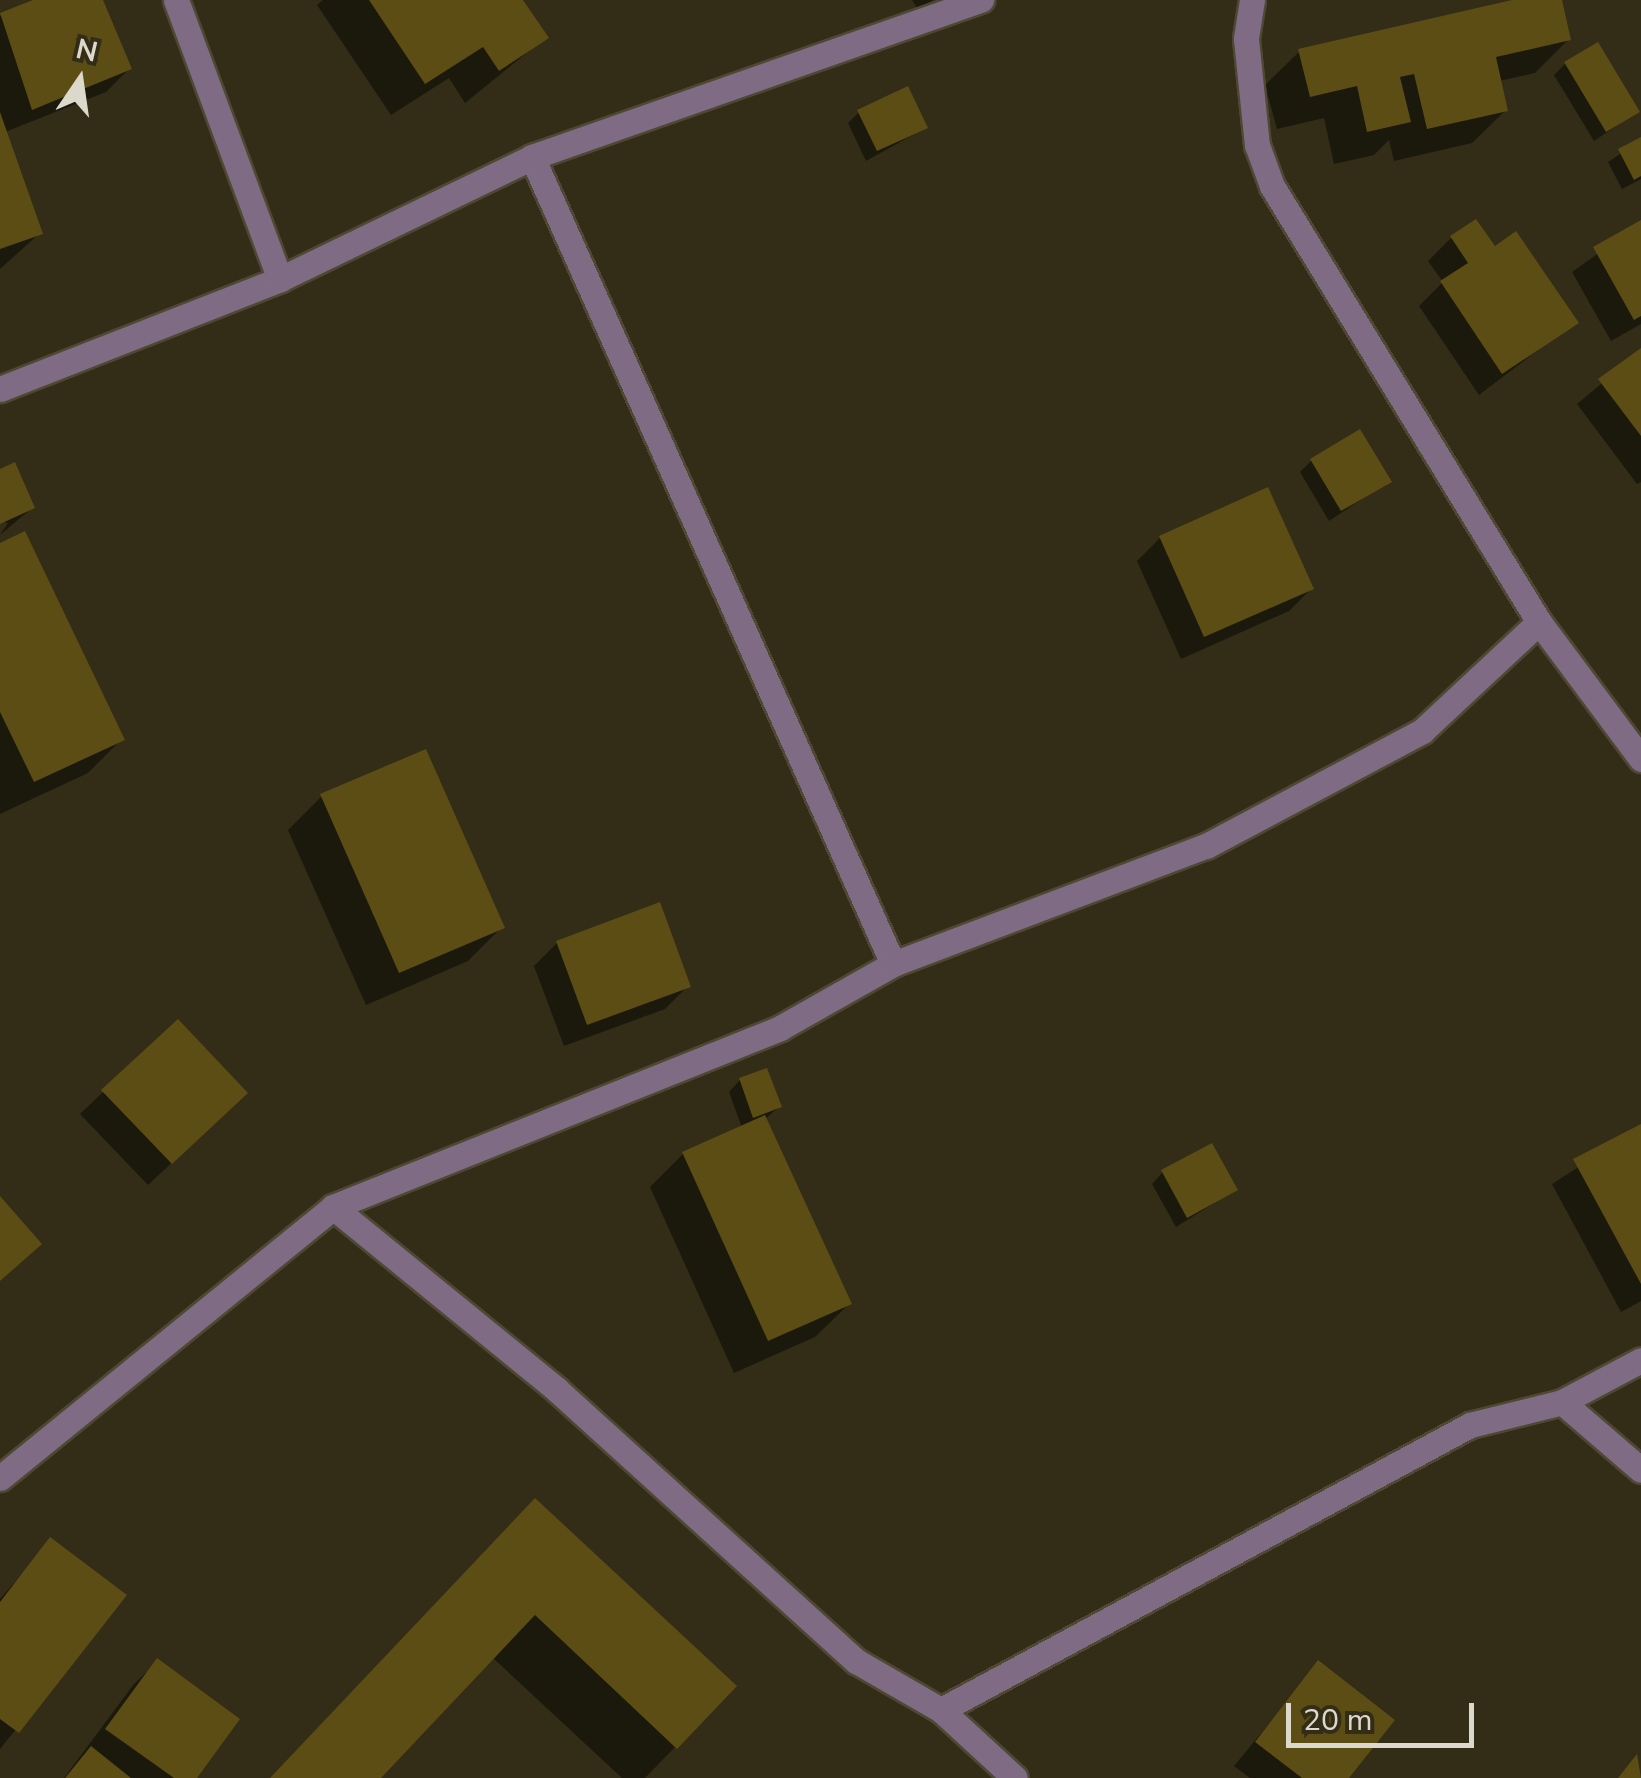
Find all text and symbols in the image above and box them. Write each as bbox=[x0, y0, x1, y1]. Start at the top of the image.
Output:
north arrow bbox=[30, 30, 130, 130]
text: N bbox=[72, 30, 101, 72]
scale bar bbox=[1291, 1683, 1478, 1745]
text: 20 m bbox=[1303, 1700, 1372, 1741]

